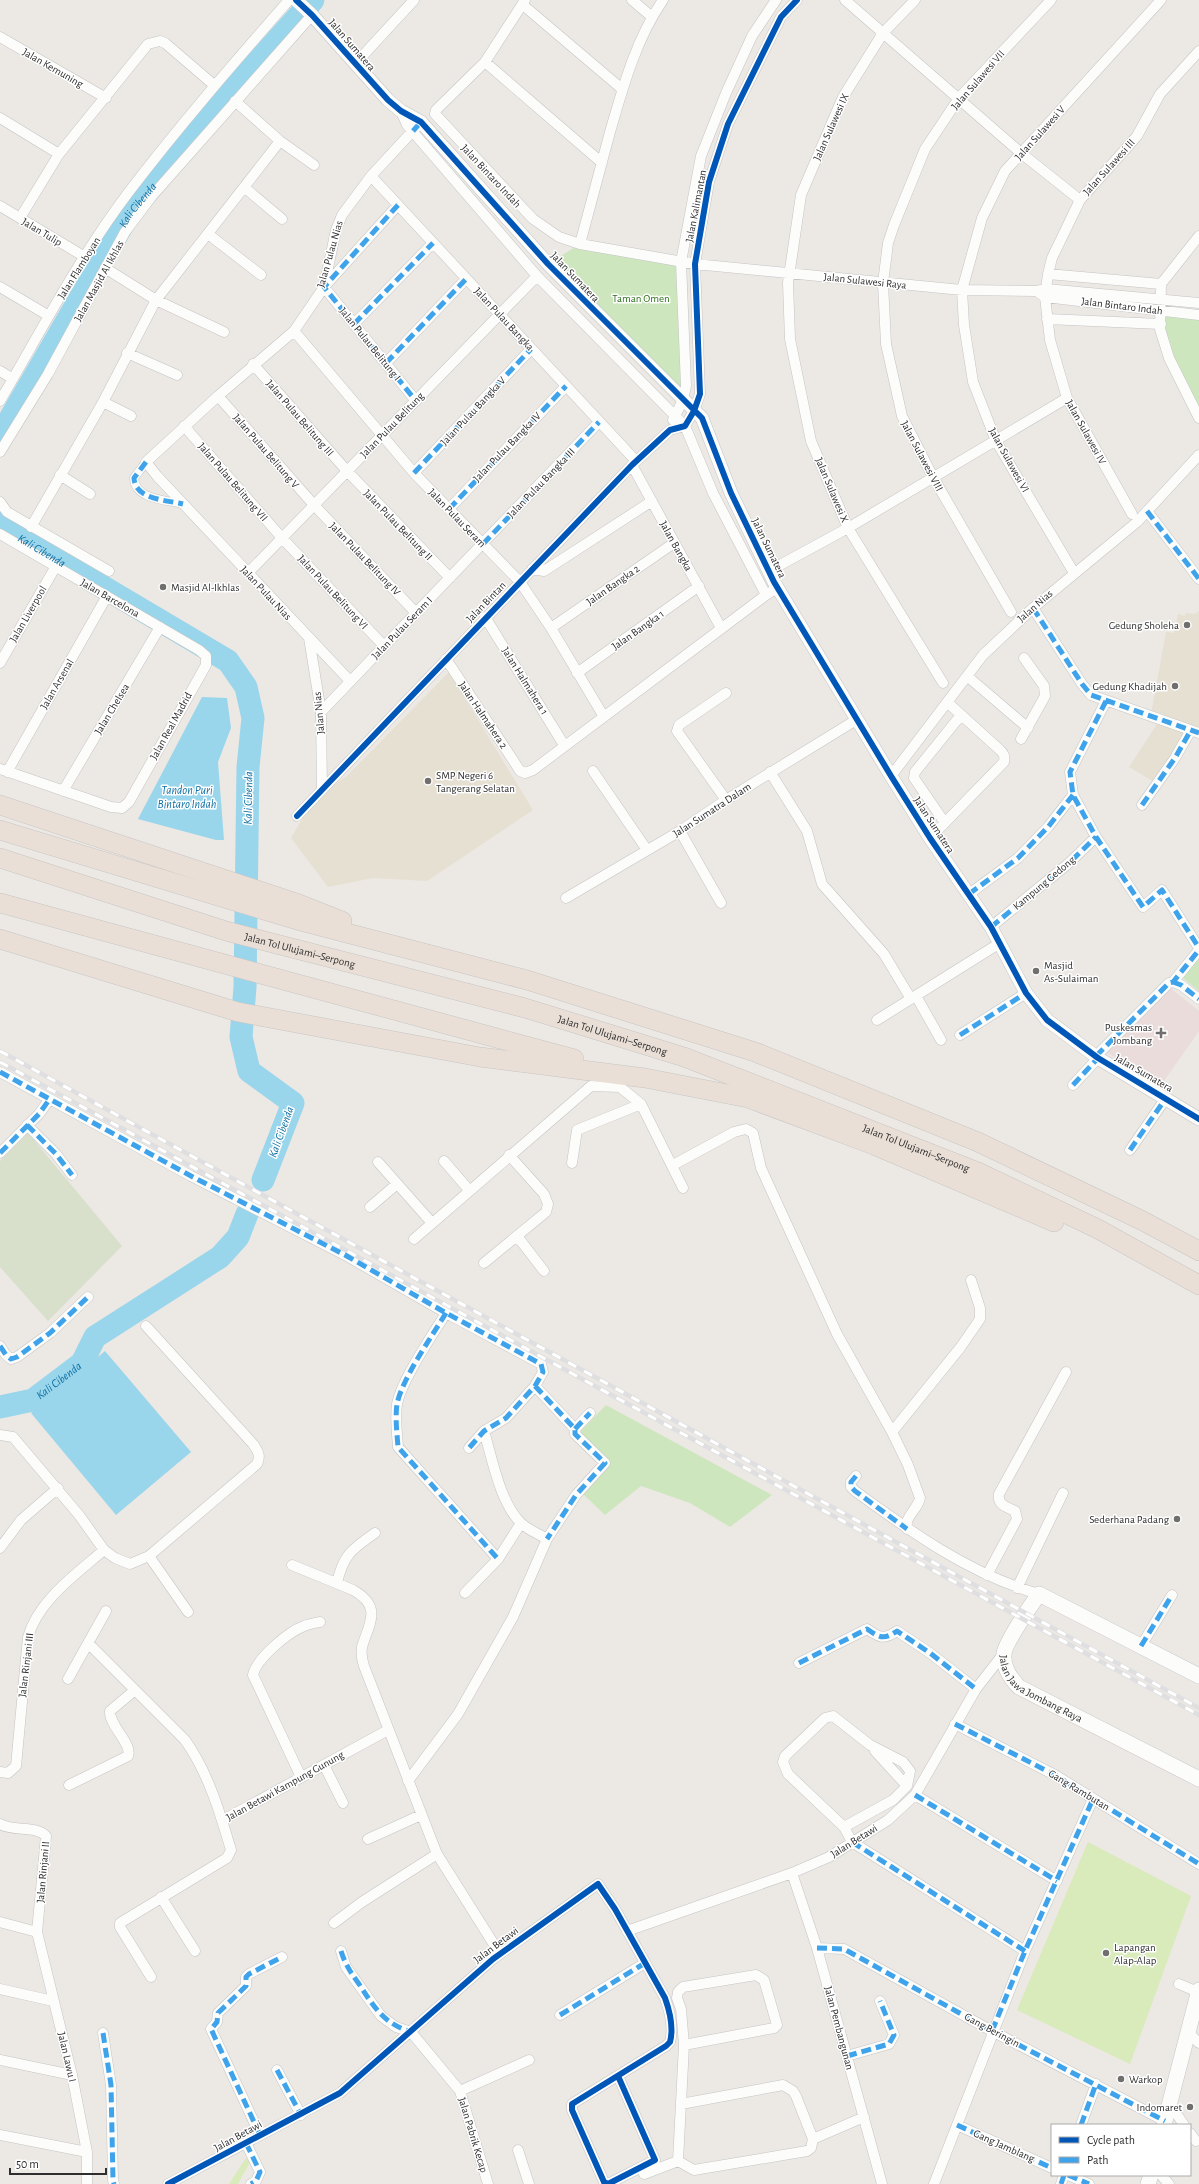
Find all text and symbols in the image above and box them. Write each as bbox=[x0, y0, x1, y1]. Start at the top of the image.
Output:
street label: Jalan Sumatera bbox=[327, 17, 377, 73]
street label: Jalan Kemuning bbox=[21, 46, 86, 90]
street label: Jalan Sulawesi VII bbox=[949, 48, 1007, 112]
street label: Jalan Sulawesi IX bbox=[811, 91, 851, 162]
street label: Jalan Sulawesi V bbox=[1013, 103, 1068, 162]
street label: Jalan Sulawesi III bbox=[1081, 137, 1137, 197]
street label: Jalan Bintaro Indah bbox=[459, 142, 523, 210]
street label: Jalan Kalimantan bbox=[684, 169, 708, 243]
water label: Kali Cibenda bbox=[117, 180, 159, 229]
street label: Jalan Tulip bbox=[20, 216, 64, 248]
street label: Jalan Pulau Nias bbox=[315, 219, 345, 289]
street label: Jalan Flamboyan bbox=[56, 235, 102, 301]
street label: Jalan Masjid Al Ikhlas bbox=[72, 239, 126, 323]
street label: Jalan Sumatera bbox=[548, 250, 602, 304]
street label: Jalan Sulawesi Raya bbox=[823, 271, 907, 291]
street label: Jalan Pulau Bangka bbox=[472, 285, 536, 353]
park label: Taman Omen bbox=[612, 293, 670, 304]
street label: Jalan Bintaro Indah bbox=[1081, 296, 1163, 316]
street label: Jalan Pulau Belitung I bbox=[337, 305, 403, 383]
street label: Jalan Pulau Bangka V bbox=[438, 374, 508, 448]
street label: Jalan Pulau Belitung III bbox=[264, 378, 336, 458]
street label: Jalan Pulau Belitung bbox=[358, 390, 426, 460]
street label: Jalan Sulawesi IV bbox=[1064, 398, 1109, 467]
street label: Jalan Pulau Bangka IV bbox=[471, 409, 544, 484]
street label: Jalan Pulau Belitung V bbox=[231, 412, 302, 491]
street label: Jalan Sulawesi VIII bbox=[899, 419, 945, 493]
street label: Jalan Sulawesi VI bbox=[987, 426, 1031, 494]
street label: Jalan Pulau Belitung VII bbox=[196, 441, 270, 523]
street label: Jalan Pulau Bangka III bbox=[505, 446, 577, 520]
street label: Jalan Sulawesi X bbox=[813, 456, 851, 524]
street label: Jalan Pulau Seram bbox=[426, 486, 488, 550]
street label: Jalan Pulau Belitung II bbox=[361, 487, 435, 563]
street label: Jalan Sumatera bbox=[750, 516, 788, 580]
street label: Jalan Bangka bbox=[658, 519, 694, 573]
street label: Jalan Pulau Belitung IV bbox=[327, 520, 403, 598]
water label: Kali Cibenda bbox=[16, 532, 68, 569]
street label: Jalan Pulau Belitung VI bbox=[296, 553, 370, 631]
street label: Jalan Bangka 2 bbox=[584, 563, 642, 607]
street label: Jalan Pulau Nias bbox=[238, 564, 294, 622]
street label: Jalan Barcelona bbox=[79, 577, 141, 619]
street label: Jalan Bintan bbox=[464, 580, 508, 624]
marker: Masjid Al-Ikhlas bbox=[158, 582, 168, 592]
place label: Masjid Al-Ikhlas bbox=[171, 582, 239, 593]
street label: Jalan Liverpool bbox=[8, 584, 48, 644]
street label: Jalan Nias bbox=[1015, 588, 1055, 624]
street label: Jalan Pulau Seram I bbox=[370, 595, 434, 661]
street label: Jalan Bangka 1 bbox=[610, 608, 666, 652]
place label: Gedung Sholeha bbox=[1109, 620, 1179, 631]
marker: Gedung Sholeha bbox=[1182, 620, 1192, 630]
street label: Jalan Halmahera 1 bbox=[500, 645, 550, 717]
street label: Jalan Arsenal bbox=[38, 657, 76, 711]
street label: Jalan Halmahera 2 bbox=[456, 679, 510, 751]
place label: Gedung Khadijah bbox=[1093, 681, 1167, 692]
marker: Gedung Khadijah bbox=[1170, 681, 1180, 691]
street label: Jalan Chelsea bbox=[93, 682, 131, 736]
street label: Jalan Real Madrid bbox=[148, 690, 194, 762]
street label: Jalan Nias bbox=[312, 691, 326, 735]
place label: SMP Negeri 6 Tangerang Selatan bbox=[436, 770, 515, 794]
water label: Kali Cibenda bbox=[242, 771, 254, 825]
marker: SMP Negeri 6 Tangerang Selatan bbox=[423, 776, 433, 786]
street label: Jalan Sumatra Dalam bbox=[671, 781, 753, 839]
water label: Tandon Puri Bintaro Indah bbox=[158, 784, 216, 810]
street label: Jalan Sumatera bbox=[912, 795, 956, 855]
street label: Kampung Gedong bbox=[1011, 854, 1078, 912]
street label: Jalan Tol Ulujami–Serpong bbox=[244, 931, 357, 970]
place label: Masjid As-Sulaiman bbox=[1044, 960, 1099, 984]
marker: Masjid As-Sulaiman bbox=[1031, 966, 1041, 976]
street label: Jalan Tol Ulujami–Serpong bbox=[557, 1013, 669, 1057]
place label: Puskesmas Jombang bbox=[1105, 1022, 1153, 1046]
marker: Puskesmas Jombang bbox=[1155, 1027, 1167, 1039]
street label: Jalan Sumatera bbox=[1113, 1052, 1175, 1094]
water label: Kali Cibenda bbox=[266, 1105, 296, 1159]
street label: Jalan Tol Ulujami–Serpong bbox=[861, 1122, 972, 1174]
water label: Kali Cibenda bbox=[34, 1360, 84, 1401]
place label: Sederhana Padang bbox=[1089, 1514, 1170, 1525]
marker: Sederhana Padang bbox=[1172, 1514, 1182, 1524]
street label: Jalan Rinjani III bbox=[17, 1632, 35, 1698]
street label: Jalan Jawa Jombang Raya bbox=[998, 1655, 1084, 1724]
street label: Jalan Betawi Kampung Gunung bbox=[224, 1749, 346, 1823]
street label: Gang Rambutan bbox=[1046, 1767, 1112, 1813]
street label: Jalan Betawi bbox=[829, 1822, 879, 1860]
street label: Jalan Rinjani II bbox=[35, 1841, 51, 1903]
street label: Jalan Betawi bbox=[472, 1925, 520, 1965]
place label: Lapangan Alap-Alap bbox=[1114, 1942, 1157, 1966]
marker: Lapangan Alap-Alap bbox=[1101, 1948, 1111, 1958]
street label: Jalan Pembangunan bbox=[823, 1985, 855, 2071]
street label: Gang Beringin bbox=[963, 2011, 1021, 2049]
street label: Jalan Lawu I bbox=[56, 2031, 78, 2083]
marker: Warkop bbox=[1116, 2074, 1126, 2084]
place label: Warkop bbox=[1129, 2074, 1163, 2085]
street label: Jalan Pabrik Kecap bbox=[456, 2096, 490, 2174]
place label: Indomaret bbox=[1137, 2102, 1182, 2113]
marker: Indomaret bbox=[1185, 2102, 1195, 2112]
street label: Jalan Betawi bbox=[212, 2118, 264, 2154]
legend bbox=[1051, 2124, 1191, 2176]
street label: Gang Jamblang bbox=[972, 2128, 1037, 2165]
text: Cycle path bbox=[1087, 2134, 1135, 2147]
scale bar bbox=[10, 2150, 106, 2176]
text: Path bbox=[1087, 2154, 1109, 2166]
text: 50 m bbox=[16, 2158, 39, 2170]

